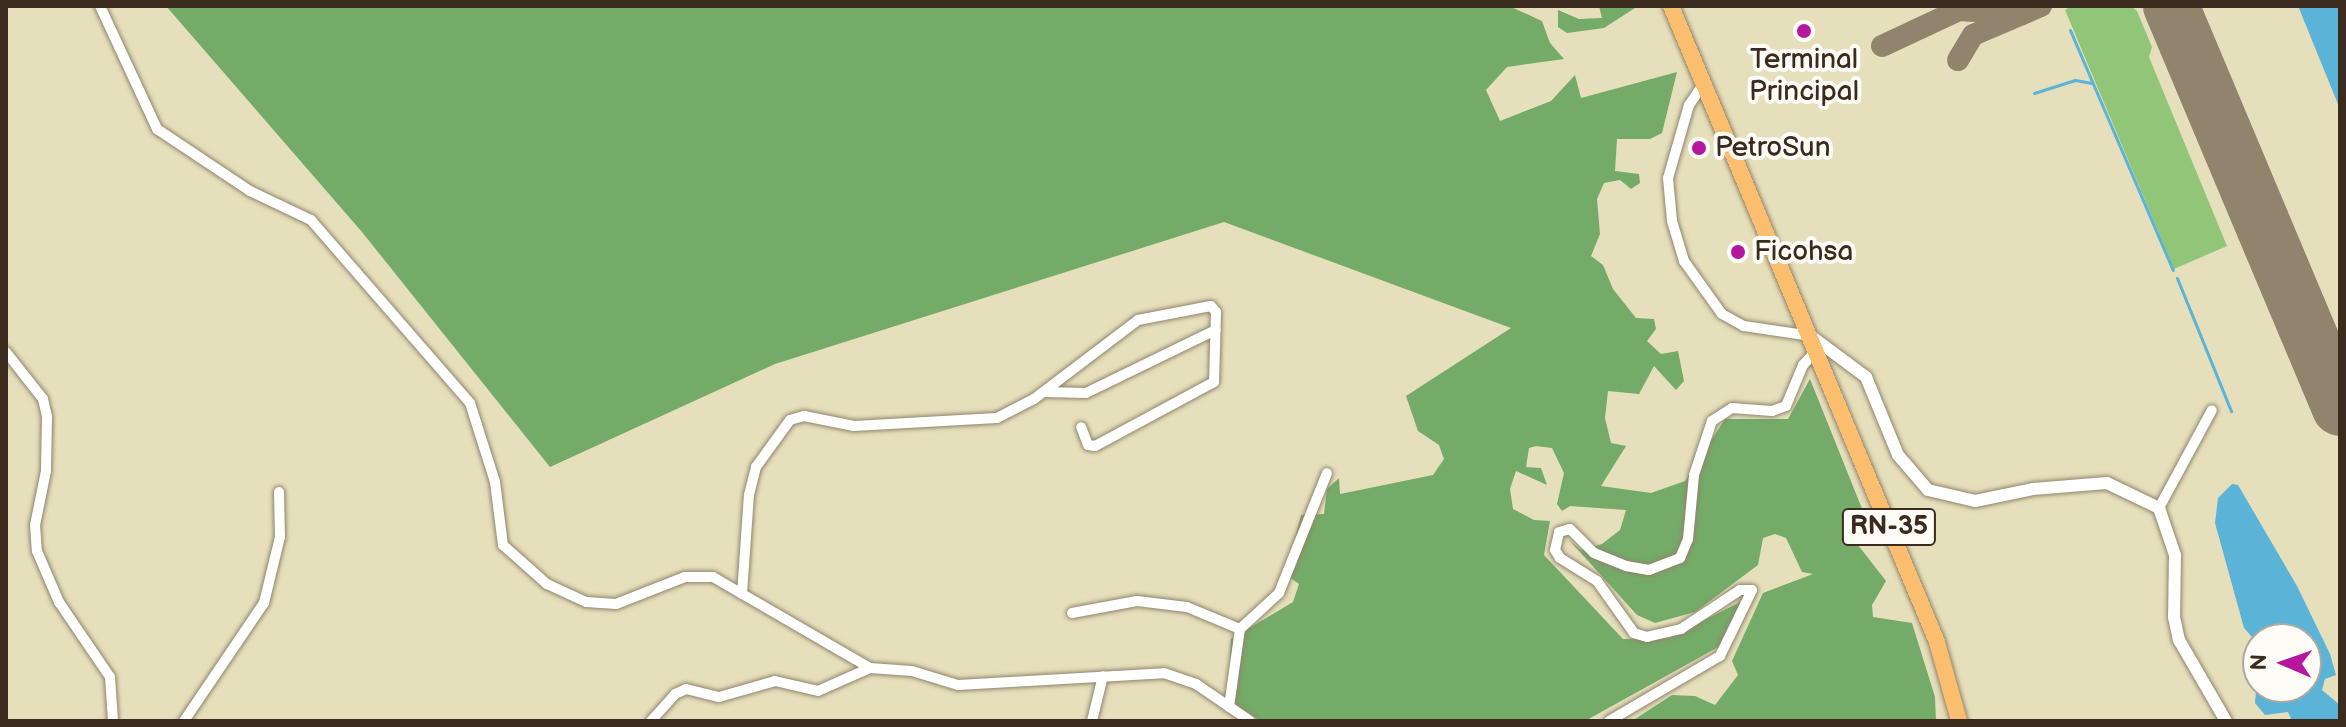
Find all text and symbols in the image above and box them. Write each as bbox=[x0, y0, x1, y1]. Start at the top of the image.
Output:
marker: Terminal Principal bbox=[1795, 22, 1813, 40]
place label: Terminal Principal bbox=[1749, 43, 1859, 109]
place label: PetroSun bbox=[1715, 131, 1830, 165]
marker: PetroSun bbox=[1690, 139, 1708, 157]
place label: Ficohsa bbox=[1754, 235, 1853, 269]
marker: Ficohsa bbox=[1729, 243, 1747, 261]
road number: RN-35 bbox=[1841, 505, 1937, 549]
north arrow bbox=[2242, 623, 2322, 703]
text: N bbox=[2246, 653, 2273, 671]

